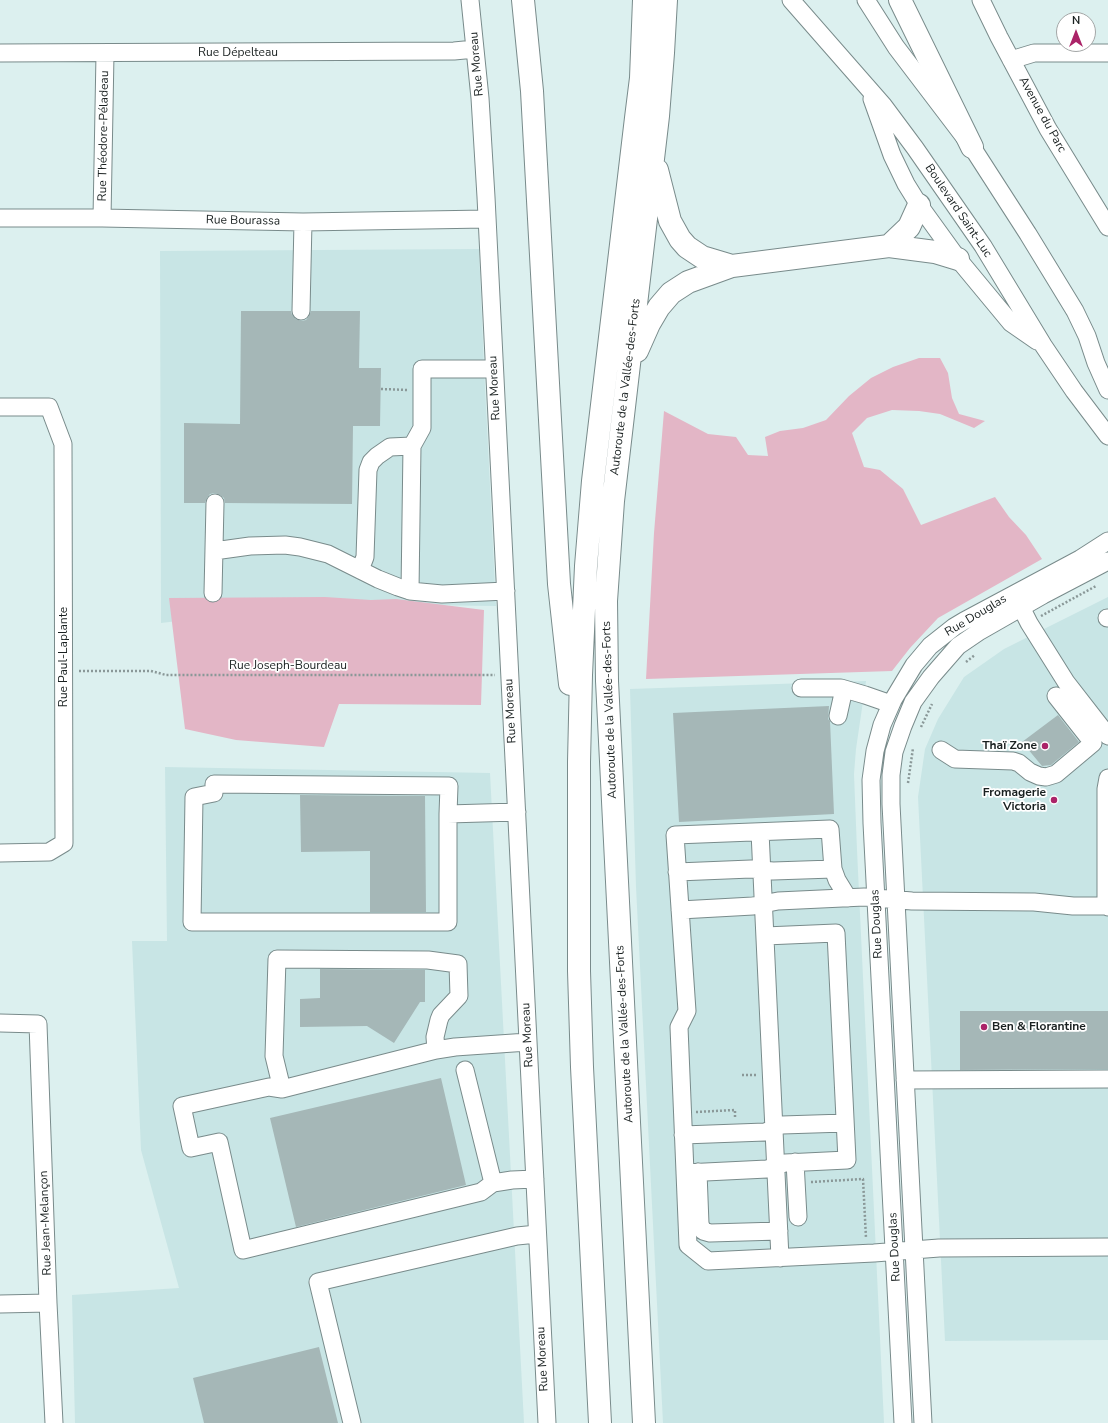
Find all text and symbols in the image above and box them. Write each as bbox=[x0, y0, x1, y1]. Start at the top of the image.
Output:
north arrow bbox=[1056, 12, 1096, 52]
text: N bbox=[1072, 13, 1080, 28]
street label: Rue Moreau bbox=[467, 31, 487, 97]
street label: Rue Dépelteau bbox=[198, 46, 278, 60]
street label: Rue Théodore-Péladeau bbox=[96, 70, 112, 202]
street label: Avenue du Parc bbox=[1015, 75, 1069, 155]
street label: Boulevard Saint-Luc bbox=[921, 162, 995, 260]
street label: Rue Bourassa bbox=[206, 213, 280, 229]
street label: Autoroute de la Vallée-des-Forts bbox=[608, 298, 644, 476]
street label: Rue Moreau bbox=[486, 355, 504, 421]
street label: Rue Douglas bbox=[943, 592, 1009, 640]
street label: Rue Paul-Laplante bbox=[57, 607, 71, 707]
street label: Autoroute de la Vallée-des-Forts bbox=[600, 621, 620, 799]
street label: Rue Joseph-Bourdeau bbox=[229, 659, 347, 673]
street label: Rue Moreau bbox=[502, 678, 520, 744]
place label: Thaï Zone bbox=[982, 739, 1037, 753]
marker: Thaï Zone bbox=[1040, 741, 1050, 751]
place label: Fromagerie Victoria bbox=[983, 786, 1046, 814]
marker: Fromagerie Victoria bbox=[1049, 795, 1059, 805]
street label: Rue Douglas bbox=[868, 889, 886, 959]
street label: Autoroute de la Vallée-des-Forts bbox=[613, 945, 637, 1123]
street label: Rue Moreau bbox=[519, 1002, 537, 1068]
place label: Ben & Florantine bbox=[992, 1020, 1086, 1034]
marker: Ben & Florantine bbox=[979, 1022, 989, 1032]
street label: Rue Jean-Melançon bbox=[37, 1170, 55, 1276]
street label: Rue Douglas bbox=[886, 1212, 904, 1282]
street label: Rue Moreau bbox=[534, 1326, 552, 1392]

